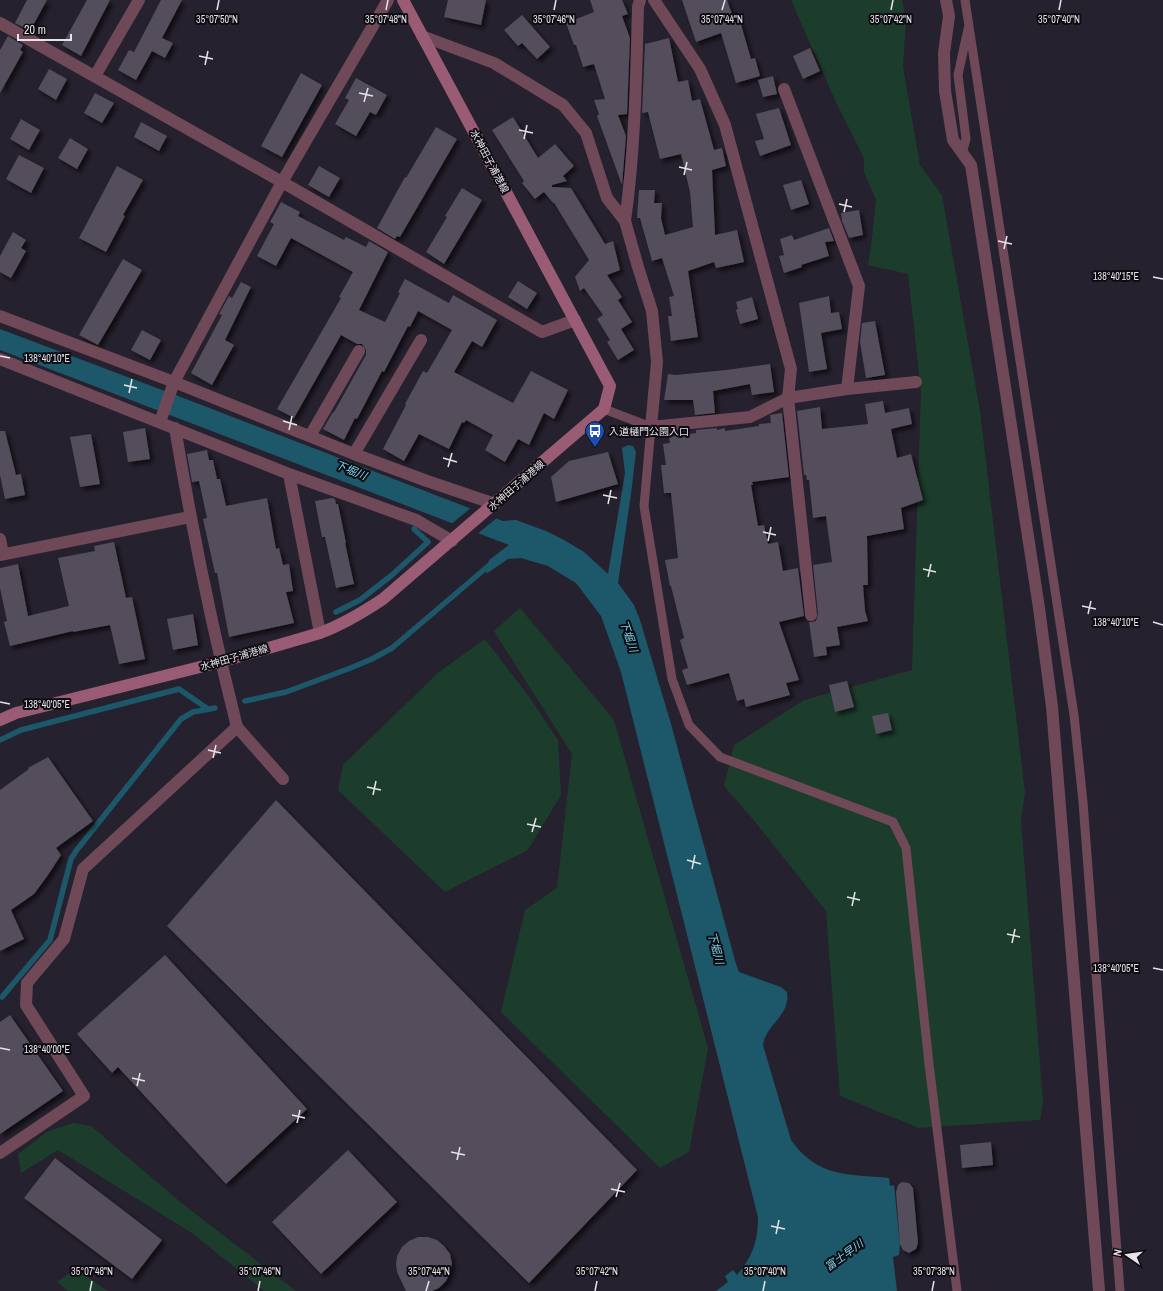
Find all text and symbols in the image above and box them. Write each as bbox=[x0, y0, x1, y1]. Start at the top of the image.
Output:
text: 35°07'50"N bbox=[196, 13, 238, 26]
text: 35°07'48"N bbox=[365, 13, 407, 26]
text: 35°07'46"N bbox=[533, 13, 575, 26]
text: 35°07'44"N bbox=[701, 13, 743, 26]
text: 35°07'42"N bbox=[870, 13, 912, 26]
text: 35°07'40"N bbox=[1038, 13, 1080, 26]
scale bar bbox=[18, 16, 71, 42]
text: 20 m bbox=[24, 22, 46, 38]
street label: 水神田子浦港線 bbox=[467, 127, 512, 195]
text: 138°40'15"E bbox=[1093, 270, 1139, 283]
text: 138°40'10"E bbox=[24, 352, 70, 365]
bus stop icon: 入道樋門公園入口 bbox=[584, 420, 606, 448]
place label: 入道樋門公園入口 bbox=[609, 425, 689, 438]
water label: 下堀川 bbox=[333, 457, 370, 483]
street label: 水神田子浦港線 bbox=[486, 458, 547, 513]
text: 138°40'10"E bbox=[1093, 616, 1139, 629]
water label: 下堀川 bbox=[617, 618, 641, 655]
street label: 水神田子浦港線 bbox=[199, 642, 270, 673]
text: 138°40'05"E bbox=[24, 698, 70, 711]
water label: 下堀川 bbox=[705, 930, 727, 967]
text: 138°40'05"E bbox=[1093, 962, 1139, 975]
text: 138°40'00"E bbox=[24, 1043, 70, 1056]
north arrow bbox=[1107, 1235, 1147, 1275]
water label: 富士早川 bbox=[822, 1236, 867, 1274]
text: N bbox=[1110, 1248, 1125, 1257]
text: 35°07'48"N bbox=[71, 1265, 113, 1278]
text: 35°07'46"N bbox=[239, 1265, 281, 1278]
text: 35°07'44"N bbox=[408, 1265, 450, 1278]
text: 35°07'42"N bbox=[576, 1265, 618, 1278]
text: 35°07'40"N bbox=[744, 1265, 786, 1278]
text: 35°07'38"N bbox=[913, 1265, 955, 1278]

